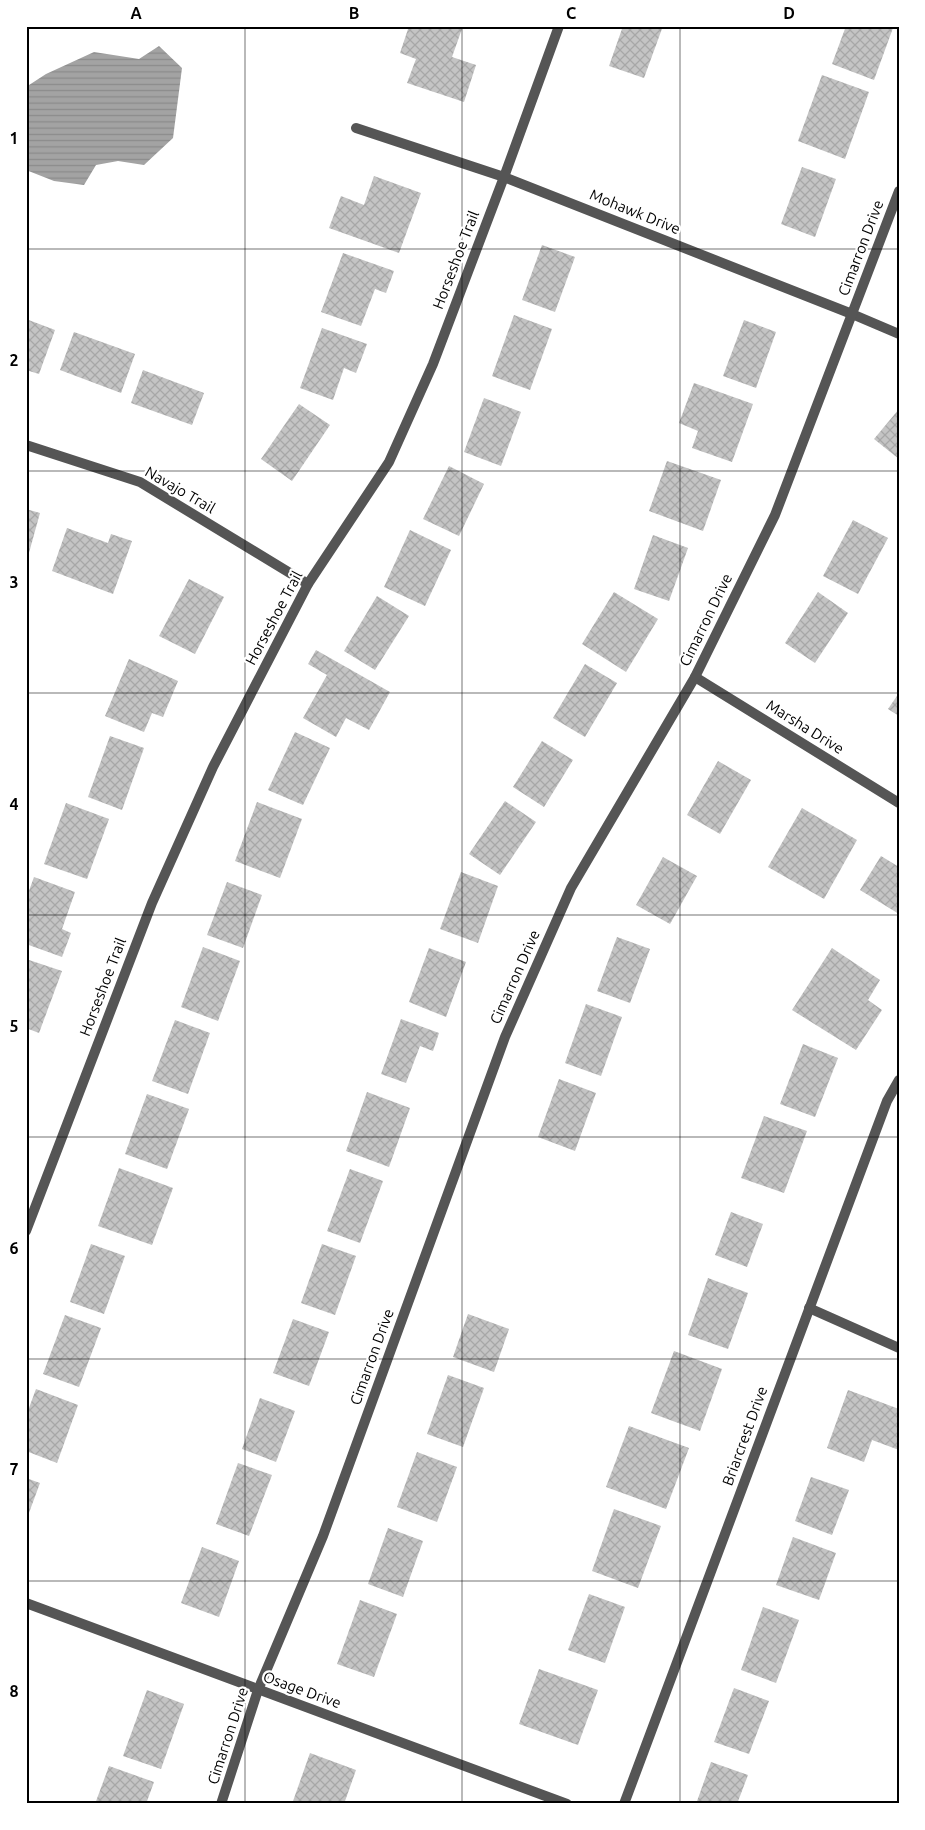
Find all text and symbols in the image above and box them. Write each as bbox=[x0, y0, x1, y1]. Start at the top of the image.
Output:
text: A bbox=[130, 4, 142, 22]
text: B bbox=[349, 4, 359, 22]
text: C bbox=[566, 4, 576, 22]
text: D bbox=[783, 4, 795, 22]
text: 1 bbox=[9, 129, 19, 147]
street label: Mohawk Drive bbox=[587, 186, 683, 237]
street label: Cimarron Drive bbox=[834, 198, 887, 298]
street label: Horseshoe Trail bbox=[429, 208, 482, 311]
text: 2 bbox=[9, 351, 19, 369]
street label: Navajo Trail bbox=[142, 463, 218, 516]
street label: Horseshoe Trail bbox=[242, 568, 306, 668]
street label: Cimarron Drive bbox=[676, 571, 735, 669]
text: 3 bbox=[9, 573, 19, 591]
street label: Marsha Drive bbox=[763, 696, 847, 757]
text: 4 bbox=[9, 795, 19, 813]
street label: Cimarron Drive bbox=[486, 927, 543, 1026]
street label: Horseshoe Trail bbox=[76, 935, 129, 1038]
text: 5 bbox=[9, 1017, 19, 1035]
text: 6 bbox=[9, 1239, 19, 1257]
street label: Cimarron Drive bbox=[346, 1306, 397, 1407]
street label: Briarcrest Drive bbox=[719, 1384, 770, 1488]
text: 7 bbox=[9, 1460, 19, 1478]
street label: Osage Drive bbox=[261, 1668, 343, 1711]
text: 8 bbox=[9, 1682, 19, 1700]
street label: Cimarron Drive bbox=[204, 1685, 251, 1787]

